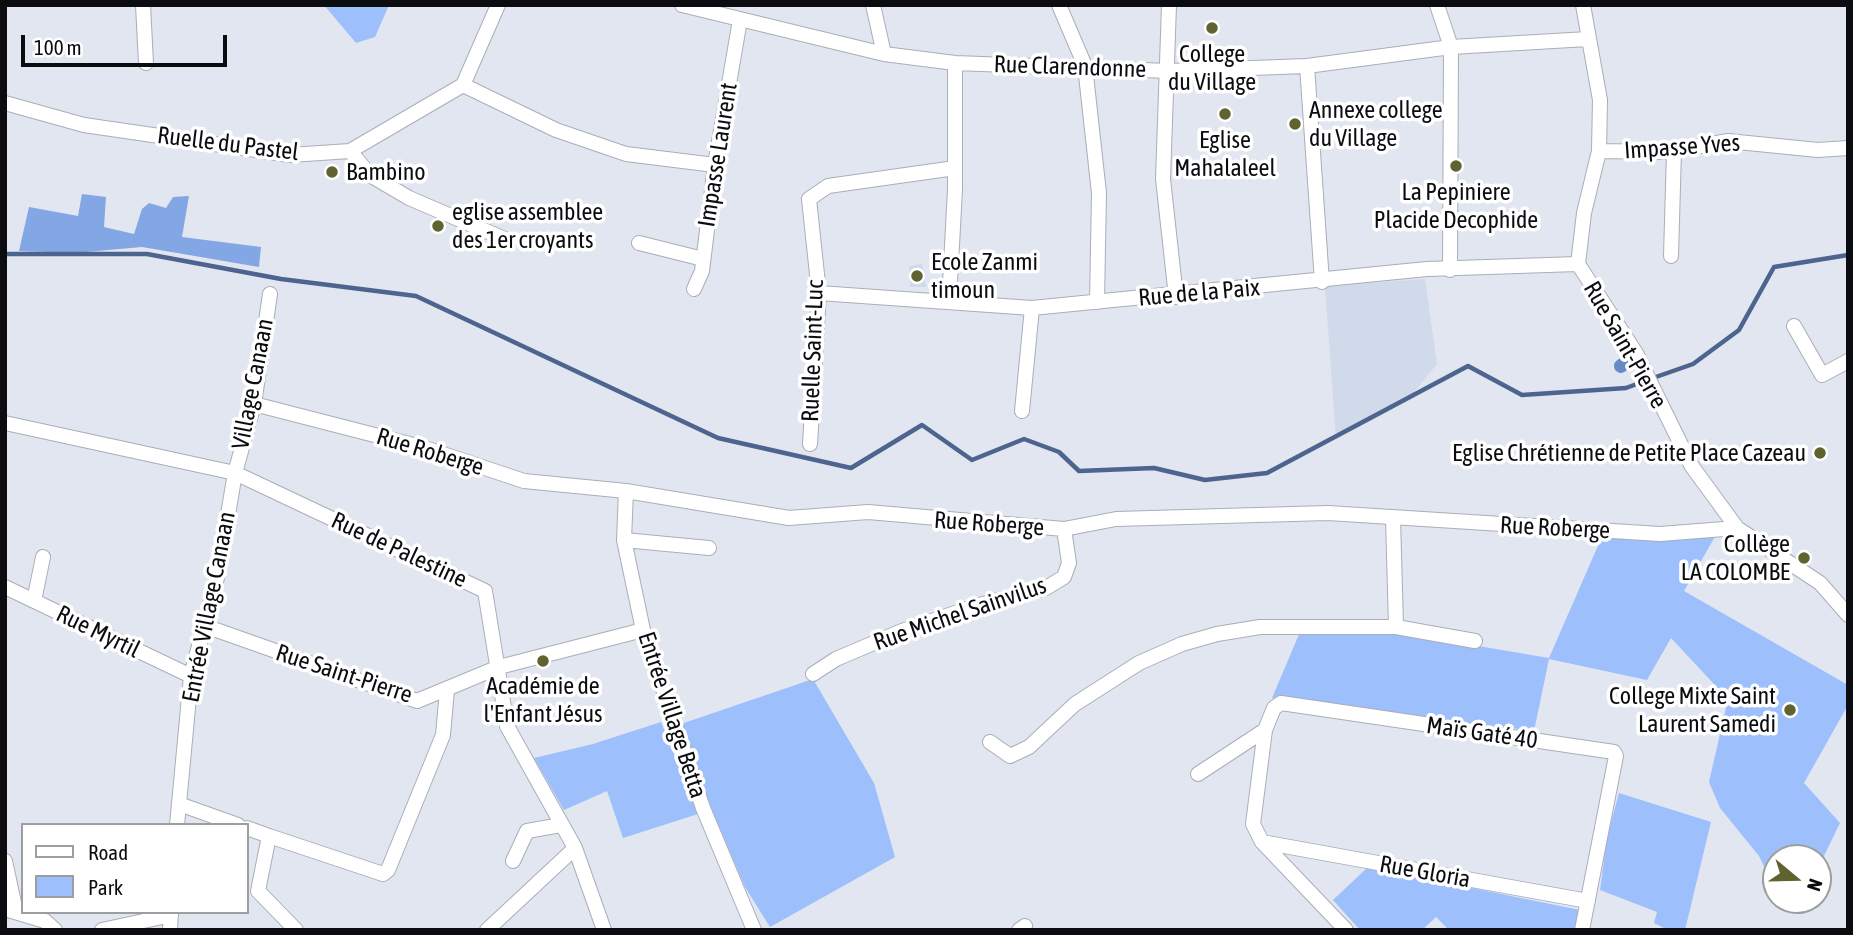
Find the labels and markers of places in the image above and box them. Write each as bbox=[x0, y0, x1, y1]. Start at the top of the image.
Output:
marker: College du Village bbox=[1204, 20, 1220, 36]
place label: College du Village bbox=[1168, 40, 1256, 96]
place label: Annexe college du Village bbox=[1309, 96, 1443, 152]
marker: Eglise Mahalaleel bbox=[1217, 106, 1233, 122]
marker: Annexe college du Village bbox=[1287, 116, 1303, 132]
place label: Eglise Mahalaleel bbox=[1174, 126, 1276, 182]
place label: Bambino bbox=[346, 158, 426, 186]
marker: La Pepiniere Placide Decophide bbox=[1448, 158, 1464, 174]
marker: Bambino bbox=[324, 164, 340, 180]
place label: La Pepiniere Placide Decophide bbox=[1374, 178, 1538, 234]
place label: eglise assemblee des 1er croyants bbox=[452, 198, 603, 254]
marker: eglise assemblee des 1er croyants bbox=[430, 218, 446, 234]
place label: Ecole Zanmi timoun bbox=[931, 248, 1038, 304]
marker: Ecole Zanmi timoun bbox=[909, 268, 925, 284]
place label: Eglise Chrétienne de Petite Place Cazeau bbox=[1452, 439, 1806, 467]
marker: Eglise Chrétienne de Petite Place Cazeau bbox=[1812, 445, 1828, 461]
place label: Collège LA COLOMBE bbox=[1681, 530, 1790, 586]
marker: Collège LA COLOMBE bbox=[1796, 550, 1812, 566]
marker: Académie de l'Enfant Jésus bbox=[535, 653, 551, 669]
place label: Académie de l'Enfant Jésus bbox=[484, 672, 602, 728]
place label: College Mixte Saint Laurent Samedi bbox=[1609, 682, 1776, 738]
marker: College Mixte Saint Laurent Samedi bbox=[1782, 702, 1798, 718]

